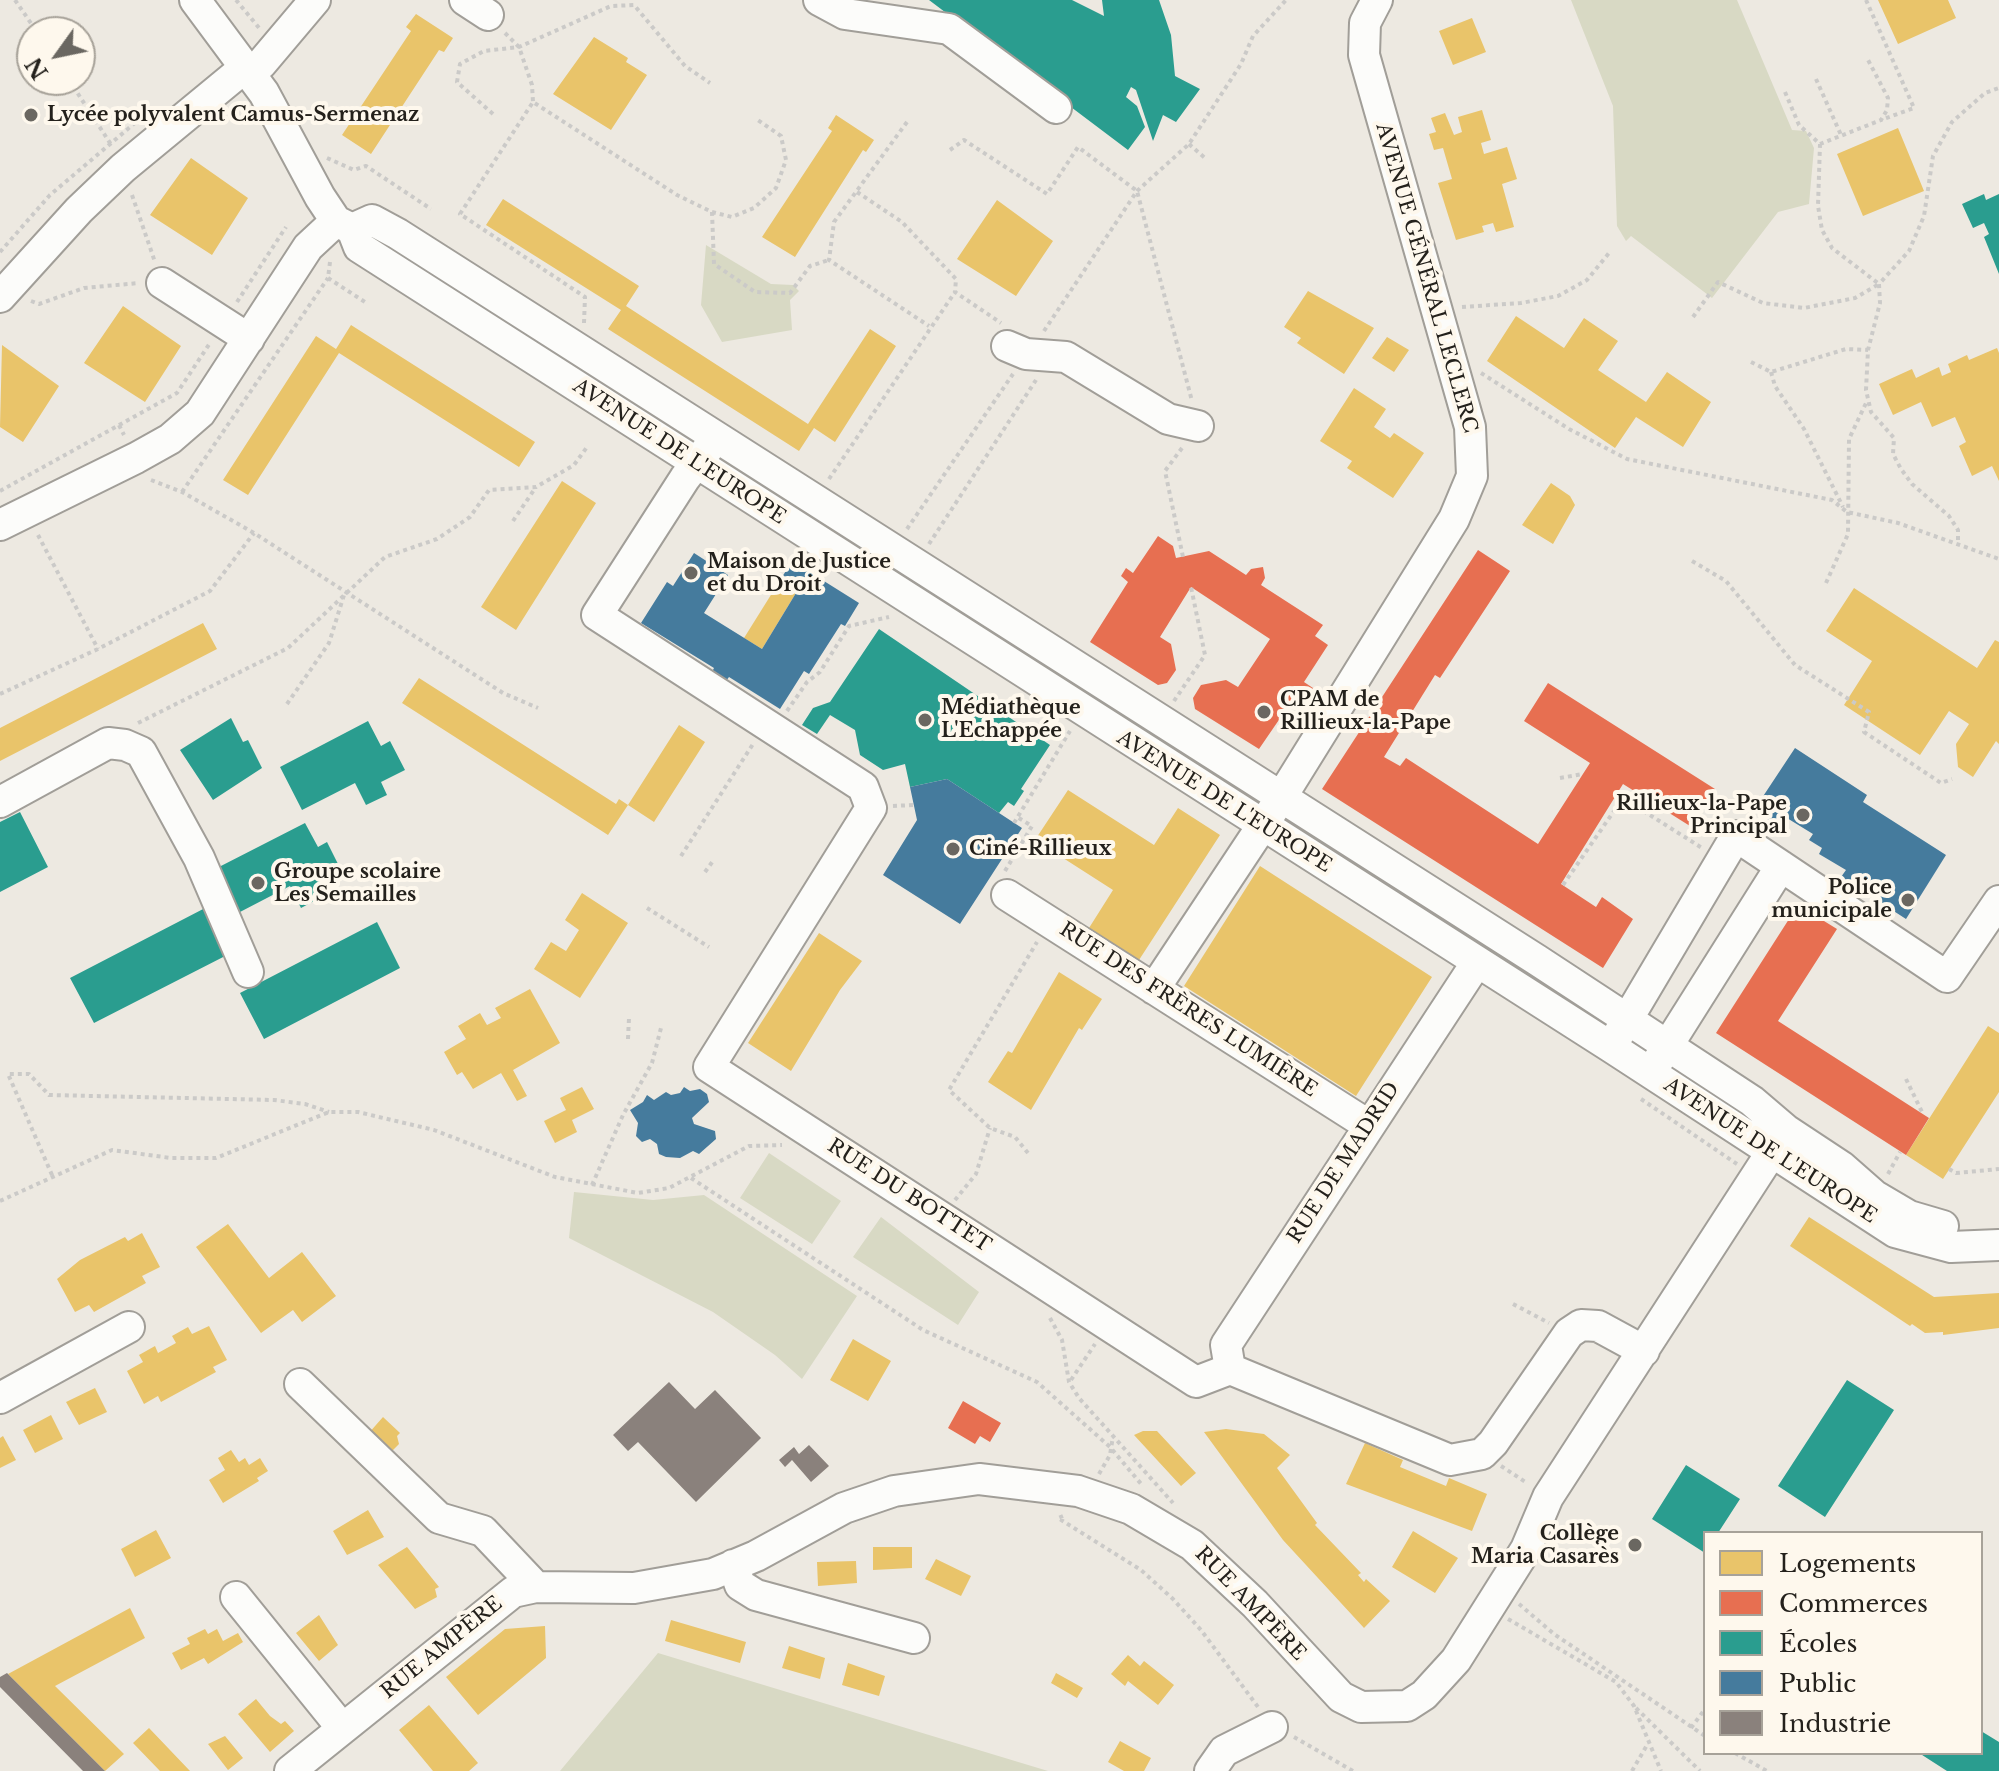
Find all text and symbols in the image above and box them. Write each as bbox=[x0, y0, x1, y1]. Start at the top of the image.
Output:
north arrow bbox=[16, 16, 96, 96]
text: N bbox=[20, 52, 54, 84]
place label: Lycée polyvalent Camus-Sermenaz bbox=[47, 103, 419, 127]
marker: Lycée polyvalent Camus-Sermenaz bbox=[22, 106, 40, 124]
street label: AVENUE GÉNÉRAL LECLERC bbox=[1370, 120, 1482, 436]
street label: AVENUE DE L'EUROPE bbox=[568, 374, 790, 530]
place label: Maison de Justice et du Droit bbox=[707, 550, 891, 597]
marker: Maison de Justice et du Droit bbox=[682, 564, 700, 582]
place label: CPAM de Rillieux-la-Pape bbox=[1280, 688, 1451, 735]
place label: Médiathèque L'Echappée bbox=[941, 696, 1081, 743]
marker: CPAM de Rillieux-la-Pape bbox=[1255, 703, 1273, 721]
marker: Médiathèque L'Echappée bbox=[916, 711, 934, 729]
street label: AVENUE DE L'EUROPE bbox=[1112, 726, 1336, 878]
place label: Rillieux-la-Pape Principal bbox=[1616, 792, 1787, 839]
marker: Rillieux-la-Pape Principal bbox=[1794, 806, 1812, 824]
place label: Ciné-Rillieux bbox=[969, 837, 1112, 861]
marker: Ciné-Rillieux bbox=[944, 840, 962, 858]
place label: Groupe scolaire Les Semailles bbox=[274, 860, 441, 907]
marker: Groupe scolaire Les Semailles bbox=[249, 874, 267, 892]
place label: Police municipale bbox=[1771, 876, 1892, 923]
marker: Police municipale bbox=[1899, 891, 1917, 909]
street label: RUE DES FRÈRES LUMIÈRE bbox=[1055, 918, 1321, 1102]
street label: AVENUE DE L'EUROPE bbox=[1659, 1073, 1881, 1229]
street label: RUE DE MADRID bbox=[1283, 1078, 1405, 1248]
street label: RUE DU BOTTET bbox=[823, 1134, 995, 1258]
place label: Collège Maria Casarès bbox=[1471, 1522, 1619, 1569]
legend bbox=[1703, 1531, 1983, 1755]
marker: Collège Maria Casarès bbox=[1626, 1536, 1644, 1554]
street label: RUE AMPÈRE bbox=[1190, 1542, 1310, 1666]
text: Logements bbox=[1779, 1549, 1916, 1578]
text: Commerces bbox=[1779, 1589, 1928, 1618]
street label: RUE AMPÈRE bbox=[377, 1592, 507, 1704]
text: Écoles bbox=[1779, 1629, 1857, 1658]
text: Public bbox=[1779, 1669, 1856, 1698]
text: Industrie bbox=[1779, 1709, 1891, 1738]

